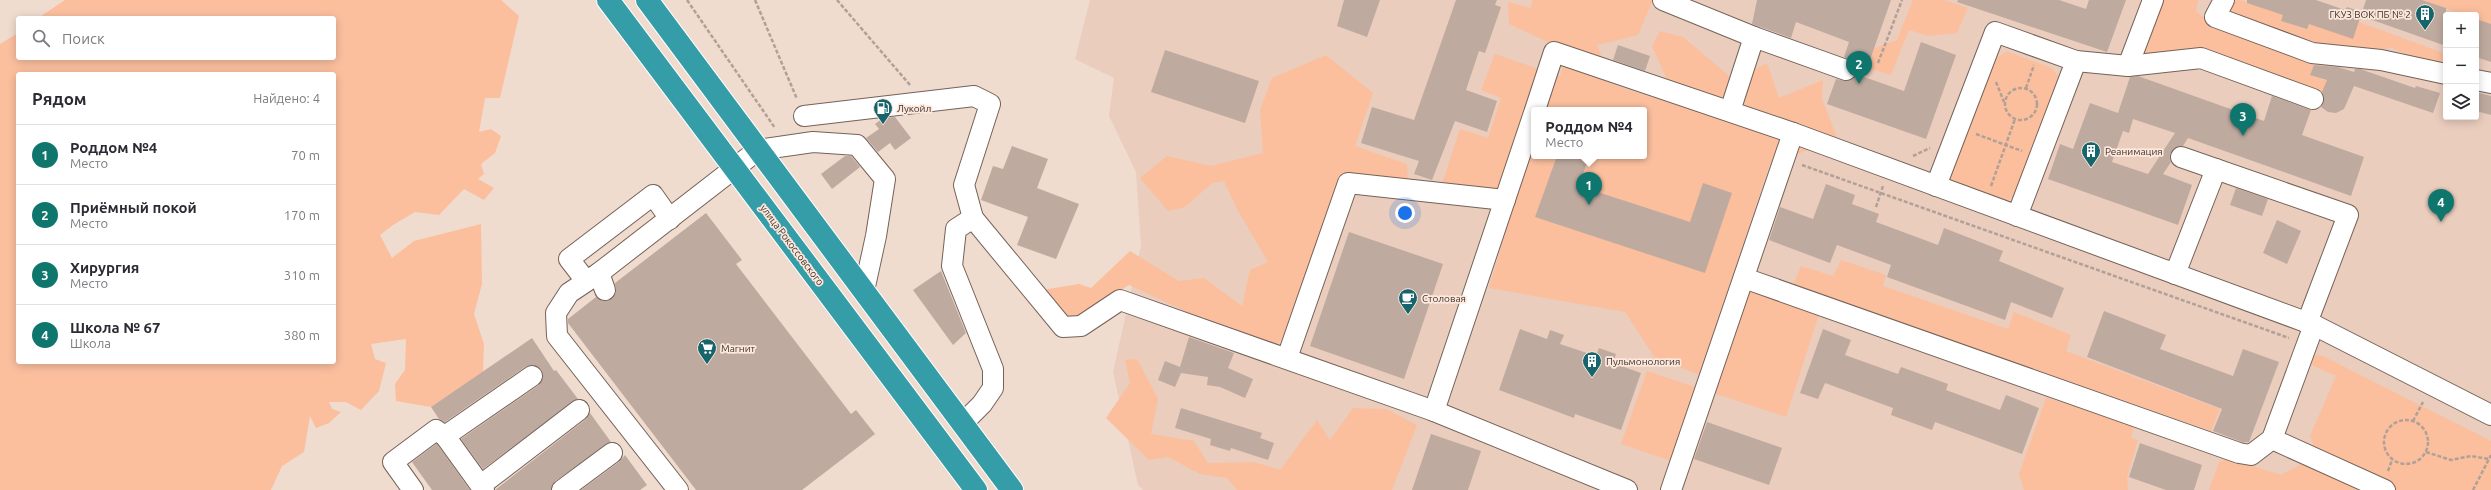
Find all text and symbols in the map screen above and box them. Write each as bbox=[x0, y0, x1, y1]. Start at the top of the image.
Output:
building icon: ГКУЗ ВОК ПБ № 2 bbox=[2414, 3, 2436, 31]
place label: ГКУЗ ВОК ПБ № 2 bbox=[2329, 9, 2411, 20]
map controls bbox=[2443, 12, 2479, 120]
button: + bbox=[2443, 12, 2479, 48]
search box bbox=[16, 16, 336, 60]
icon: search bbox=[30, 27, 52, 49]
text: Поиск bbox=[62, 30, 105, 47]
button: − bbox=[2443, 48, 2479, 84]
pin: 2 bbox=[1846, 51, 1872, 84]
button: layers bbox=[2443, 84, 2479, 120]
text: Рядом bbox=[32, 89, 87, 108]
text: Найдено: 4 bbox=[253, 91, 320, 105]
fuel station icon: Лукойл bbox=[872, 97, 894, 125]
place label: Лукойл bbox=[897, 103, 931, 114]
pin: 3 bbox=[2230, 103, 2256, 136]
popup bbox=[1531, 107, 1647, 159]
text: Роддом №4 bbox=[1545, 118, 1633, 135]
text: Место bbox=[1545, 135, 1583, 149]
text: Роддом №4 bbox=[70, 139, 157, 156]
building icon: Реанимация bbox=[2080, 140, 2102, 168]
place label: Реанимация bbox=[2105, 146, 2163, 157]
text: 1 bbox=[41, 148, 49, 162]
text: 70 m bbox=[291, 148, 320, 162]
text: Место bbox=[70, 156, 108, 170]
pin: 1 bbox=[1576, 172, 1602, 205]
pin: 4 bbox=[2428, 189, 2454, 222]
text: Приёмный покой bbox=[70, 199, 197, 216]
street label: улица Рокоссовского bbox=[758, 202, 826, 288]
your location bbox=[1395, 203, 1415, 223]
text: 2 bbox=[41, 208, 49, 222]
text: 170 m bbox=[284, 208, 320, 222]
text: Место bbox=[70, 216, 108, 230]
text: Хирургия bbox=[70, 259, 139, 276]
text: 3 bbox=[41, 268, 49, 282]
text: 310 m bbox=[284, 268, 320, 282]
text: Место bbox=[70, 276, 108, 290]
cafe icon: Столовая bbox=[1397, 287, 1419, 315]
place label: Столовая bbox=[1422, 293, 1466, 304]
text: Школа № 67 bbox=[70, 319, 160, 336]
text: 4 bbox=[41, 328, 49, 342]
text: 380 m bbox=[284, 328, 320, 342]
text: Школа bbox=[70, 336, 111, 350]
supermarket icon: Магнит bbox=[696, 337, 718, 365]
place label: Магнит bbox=[721, 343, 756, 354]
building icon: Пульмонология bbox=[1581, 350, 1603, 378]
place label: Пульмонология bbox=[1606, 356, 1680, 367]

